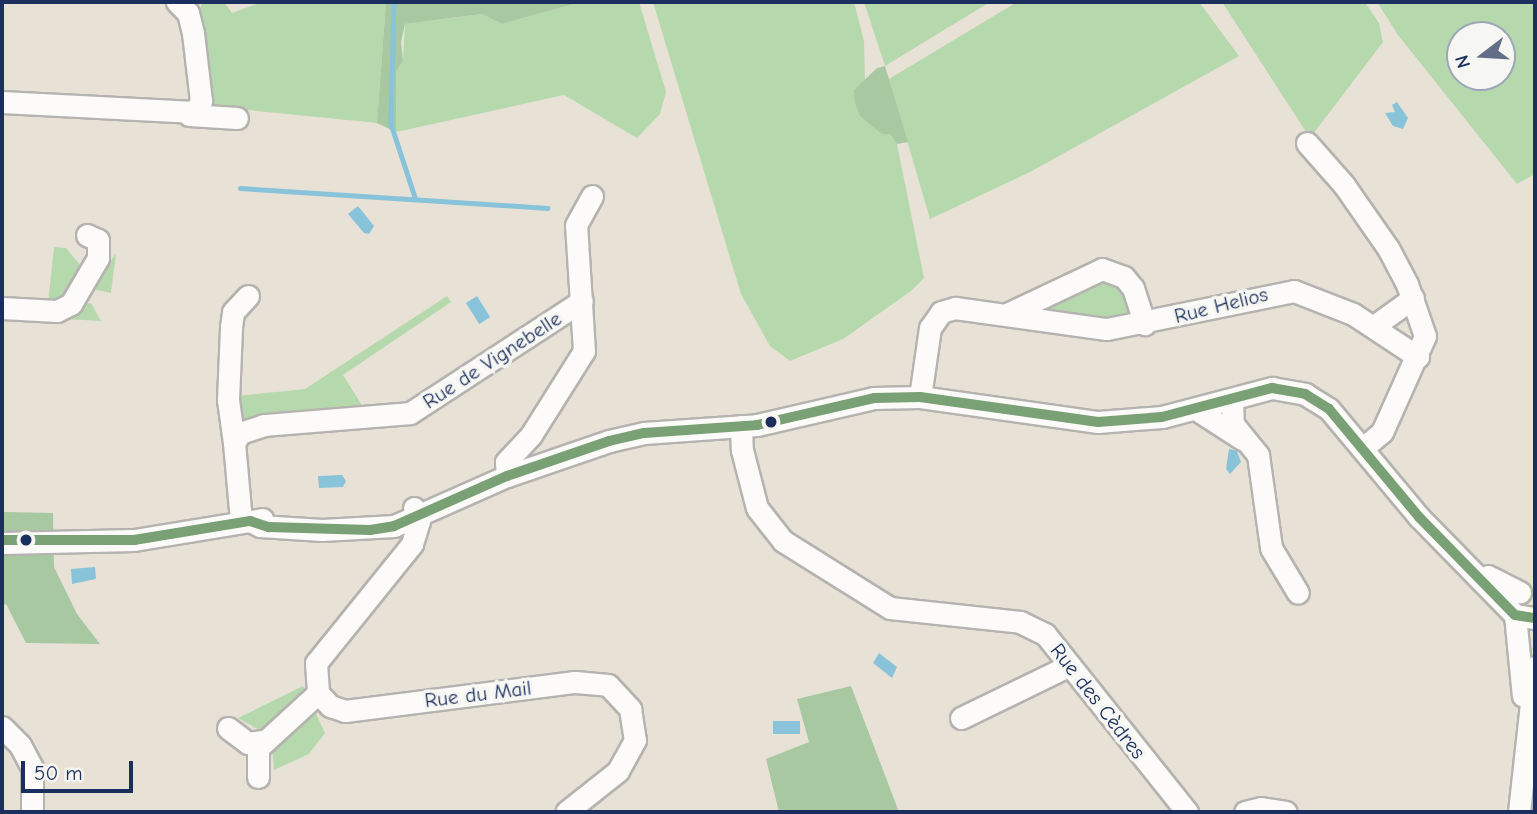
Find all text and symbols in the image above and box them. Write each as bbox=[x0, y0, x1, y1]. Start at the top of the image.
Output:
north arrow bbox=[1446, 21, 1516, 91]
text: N bbox=[1451, 52, 1475, 71]
street label: Rue Helios bbox=[1172, 281, 1270, 329]
street label: Rue de Vignebelle bbox=[418, 306, 566, 414]
unlabelled marker bbox=[764, 415, 778, 429]
unlabelled marker bbox=[19, 533, 33, 547]
street label: Rue des Cèdres bbox=[1045, 638, 1151, 764]
street label: Rue du Mail bbox=[423, 675, 533, 713]
scale bar bbox=[24, 748, 136, 792]
text: 50 m bbox=[34, 761, 83, 785]

